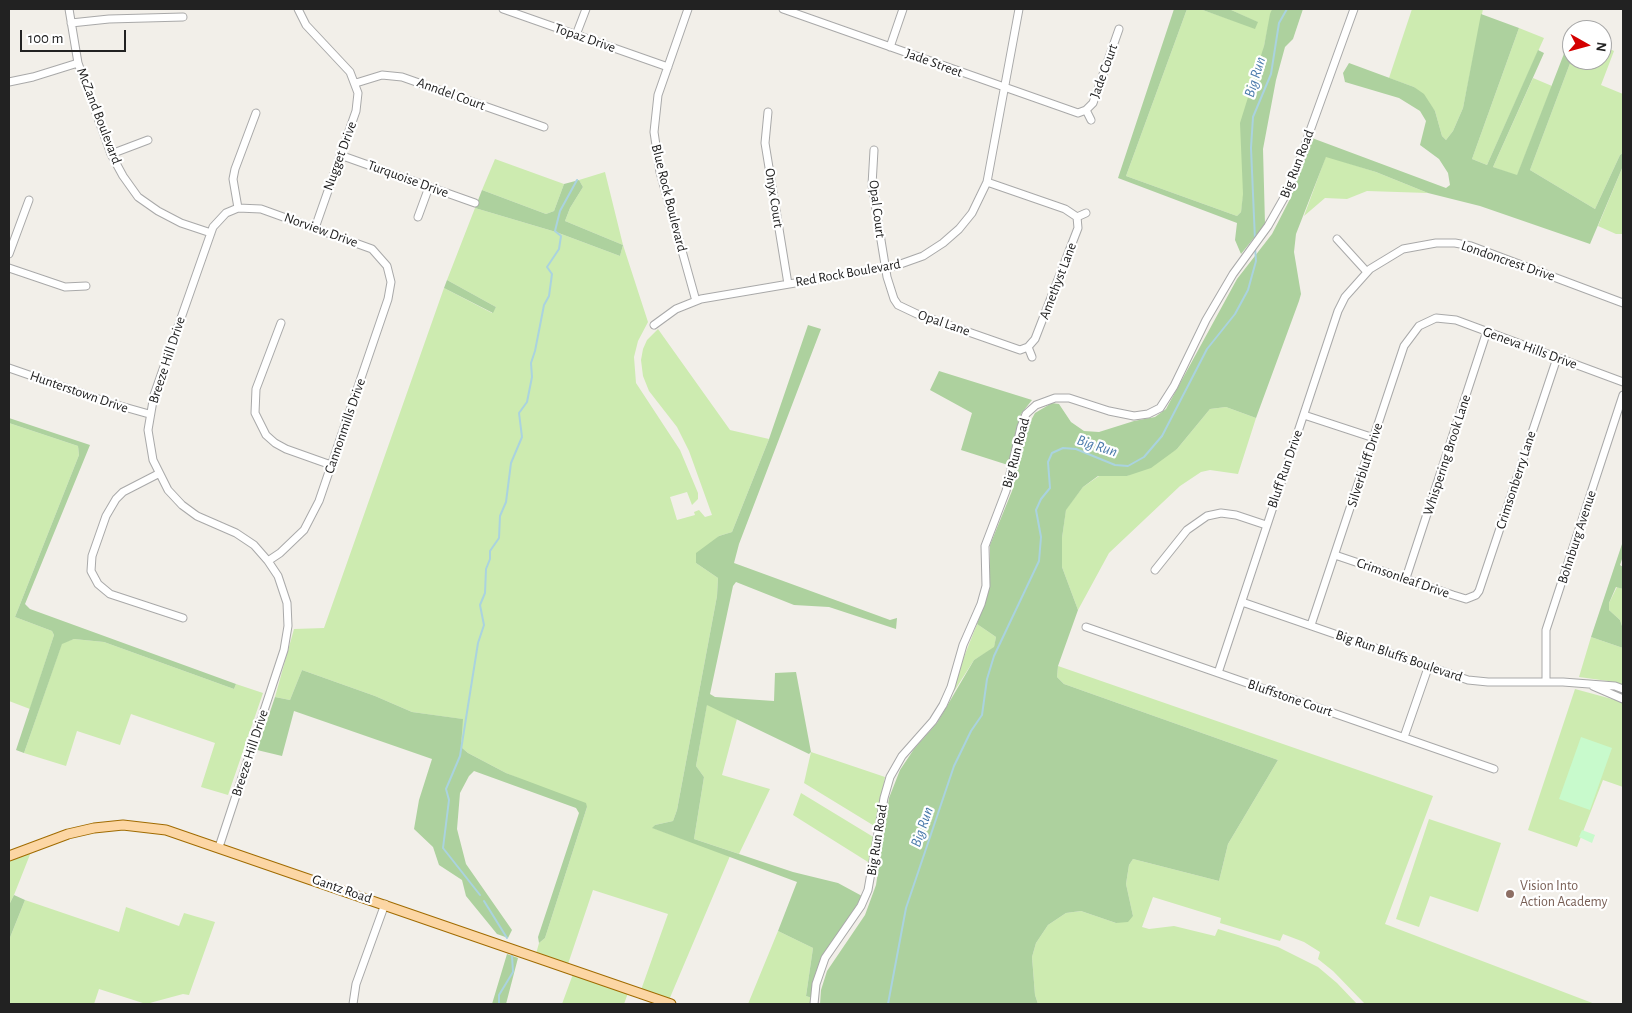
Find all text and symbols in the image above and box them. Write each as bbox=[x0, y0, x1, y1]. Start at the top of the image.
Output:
scale bar bbox=[22, 20, 129, 52]
street label: Topaz Drive bbox=[552, 20, 618, 56]
north arrow bbox=[1562, 20, 1612, 70]
text: 100 m bbox=[28, 31, 63, 46]
text: N bbox=[1593, 41, 1608, 52]
street label: Jade Court bbox=[1086, 42, 1122, 100]
street label: Jade Street bbox=[903, 45, 965, 81]
water label: Big Run bbox=[1240, 55, 1270, 99]
street label: McZand Boulevard bbox=[73, 65, 125, 167]
street label: Anndel Court bbox=[414, 74, 488, 114]
street label: Nugget Drive bbox=[320, 119, 360, 193]
street label: Big Run Road bbox=[1276, 127, 1318, 201]
street label: Blue Rock Boulevard bbox=[648, 143, 690, 253]
street label: Turquoise Drive bbox=[365, 157, 451, 201]
street label: Onyx Court bbox=[761, 167, 787, 229]
street label: Opal Court bbox=[865, 179, 889, 239]
street label: Norview Drive bbox=[282, 209, 360, 251]
street label: Londoncrest Drive bbox=[1459, 237, 1557, 285]
street label: Amethyst Lane bbox=[1036, 240, 1080, 322]
street label: Red Rock Boulevard bbox=[794, 255, 902, 291]
street label: Opal Lane bbox=[916, 306, 972, 340]
street label: Breeze Hill Drive bbox=[145, 314, 189, 406]
street label: Geneva Hills Drive bbox=[1481, 323, 1579, 373]
street label: Hunterstown Drive bbox=[28, 367, 130, 417]
street label: Cannonmills Drive bbox=[321, 376, 369, 476]
street label: Whispering Brook Lane bbox=[1420, 392, 1474, 518]
street label: Big Run Road bbox=[999, 416, 1033, 490]
street label: Silverbluff Drive bbox=[1343, 421, 1387, 509]
street label: Bluff Run Drive bbox=[1264, 428, 1306, 510]
street label: Crimsonberry Lane bbox=[1492, 429, 1540, 531]
water label: Big Run bbox=[1074, 431, 1120, 461]
street label: Bohnburg Avenue bbox=[1554, 488, 1600, 586]
street label: Crimsonleaf Drive bbox=[1354, 554, 1452, 602]
street label: Big Run Bluffs Boulevard bbox=[1333, 626, 1465, 686]
street label: Bluffstone Court bbox=[1245, 676, 1335, 720]
street label: Breeze Hill Drive bbox=[228, 707, 272, 799]
street label: Big Run Road bbox=[863, 803, 891, 877]
water label: Big Run bbox=[907, 804, 937, 850]
street label: Gantz Road bbox=[310, 871, 374, 907]
place label: Vision Into Action Academy bbox=[1520, 878, 1608, 910]
marker: Vision Into Action Academy bbox=[1504, 888, 1516, 900]

